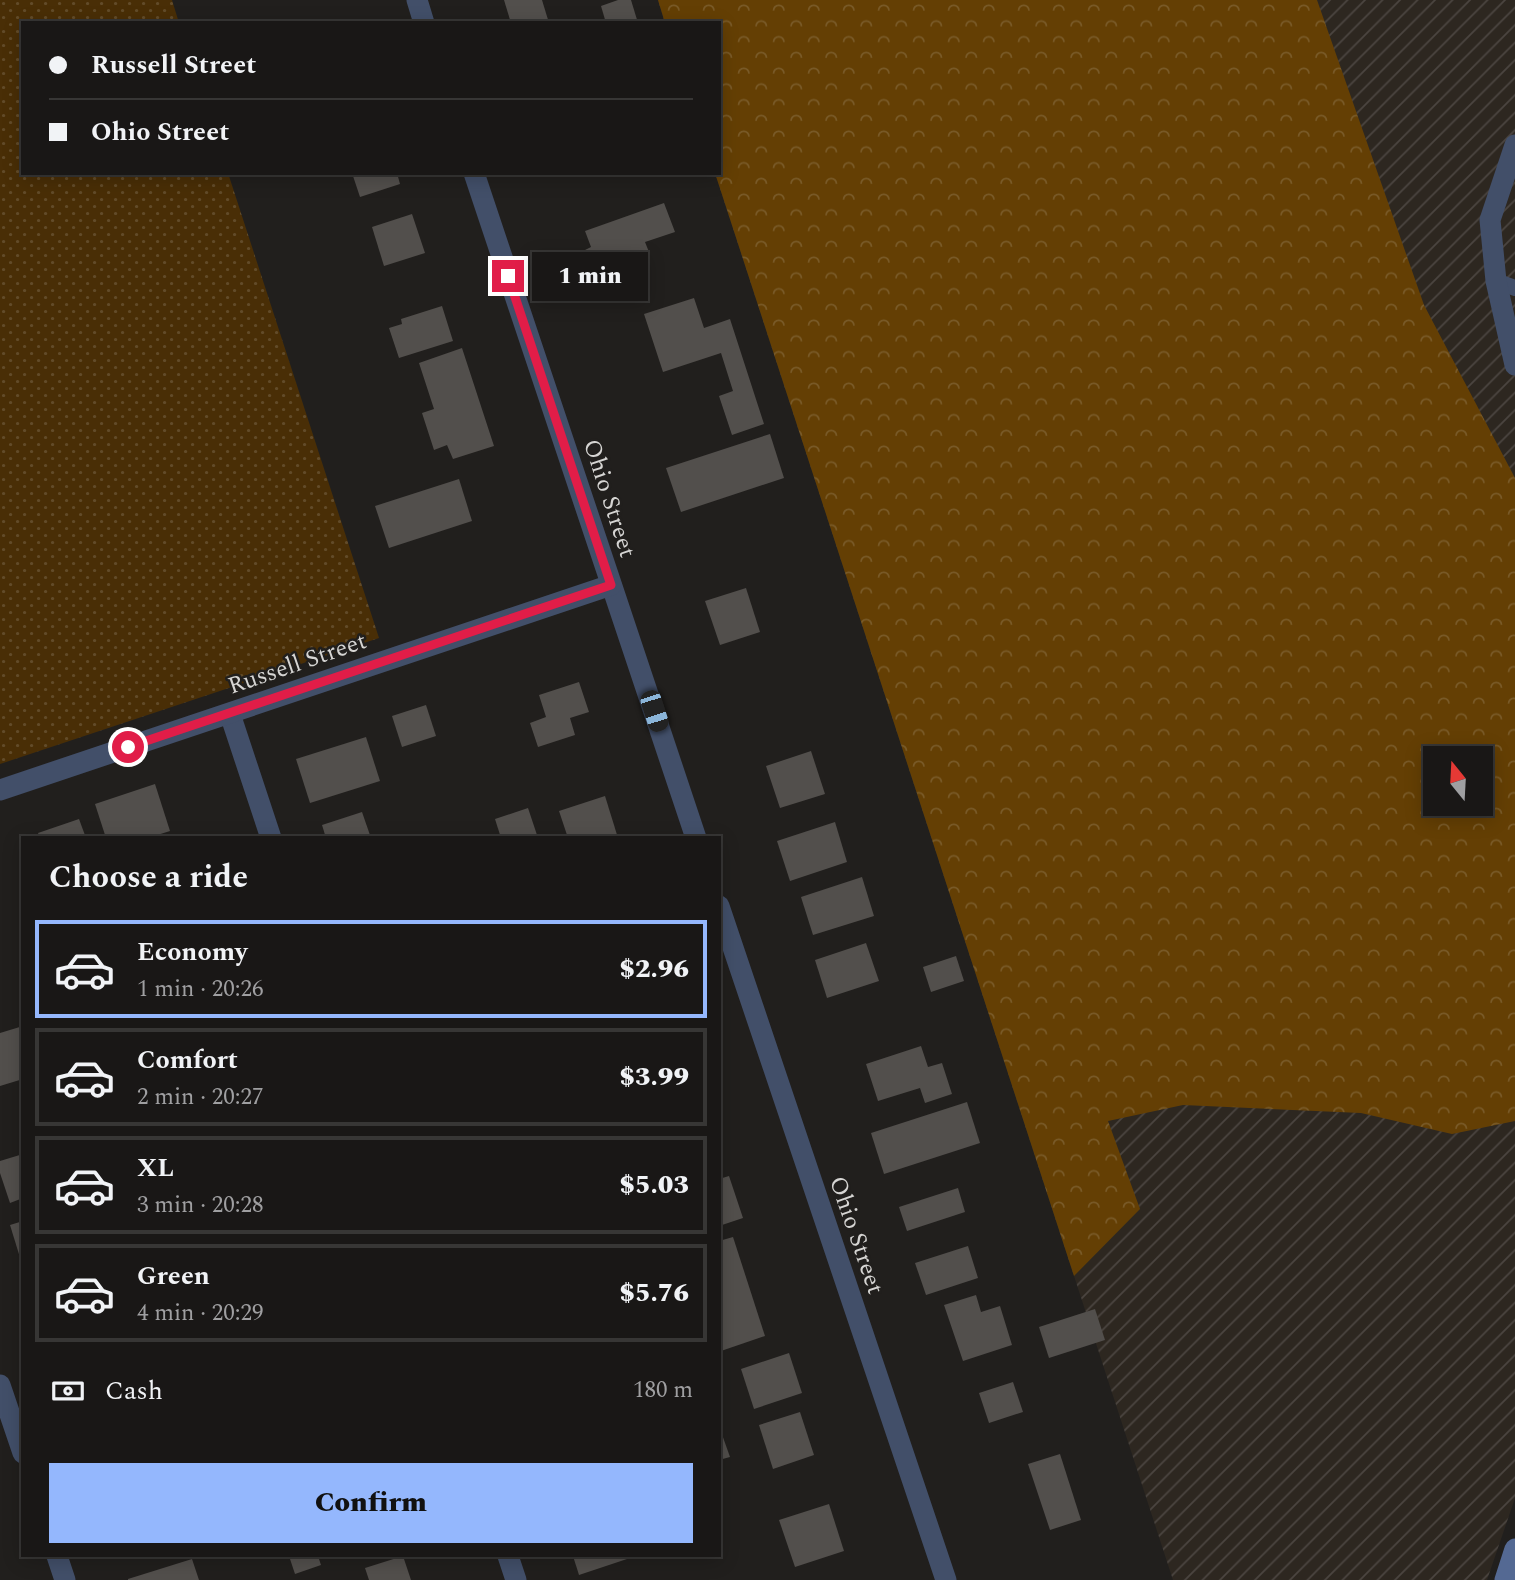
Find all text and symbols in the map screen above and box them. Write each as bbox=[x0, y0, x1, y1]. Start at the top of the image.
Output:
text: Russell Street bbox=[91, 45, 256, 85]
text: Ohio Street bbox=[91, 112, 229, 152]
callout: 1 min bbox=[532, 252, 648, 300]
text: 1 min bbox=[558, 259, 622, 294]
route end bbox=[492, 260, 524, 292]
street label: Ohio Street bbox=[573, 434, 645, 562]
street label: Russell Street bbox=[223, 623, 372, 704]
car bbox=[638, 688, 671, 734]
route start bbox=[112, 731, 144, 763]
north arrow bbox=[1423, 746, 1493, 816]
map controls bbox=[1423, 746, 1493, 816]
text: Choose a ride bbox=[49, 853, 248, 902]
text: Economy bbox=[137, 932, 247, 972]
icon: car bbox=[53, 938, 116, 1001]
text: $2.96 bbox=[619, 949, 689, 989]
text: 1 min · 20:26 bbox=[137, 972, 264, 1007]
text: Comfort bbox=[137, 1040, 238, 1080]
icon: car bbox=[53, 1046, 116, 1109]
text: $3.99 bbox=[619, 1057, 689, 1097]
text: 2 min · 20:27 bbox=[137, 1080, 264, 1115]
text: XL bbox=[137, 1148, 174, 1188]
icon: car bbox=[53, 1154, 116, 1217]
text: $5.03 bbox=[619, 1165, 689, 1205]
street label: Ohio Street bbox=[819, 1171, 893, 1299]
text: 3 min · 20:28 bbox=[137, 1188, 264, 1223]
text: Green bbox=[137, 1256, 210, 1296]
icon: car bbox=[53, 1262, 116, 1325]
text: $5.76 bbox=[619, 1273, 689, 1313]
text: 4 min · 20:29 bbox=[137, 1296, 264, 1331]
text: Cash bbox=[105, 1371, 163, 1411]
icon: cash bbox=[49, 1372, 87, 1410]
text: 180 m bbox=[633, 1373, 693, 1408]
button: Confirm bbox=[49, 1463, 693, 1543]

